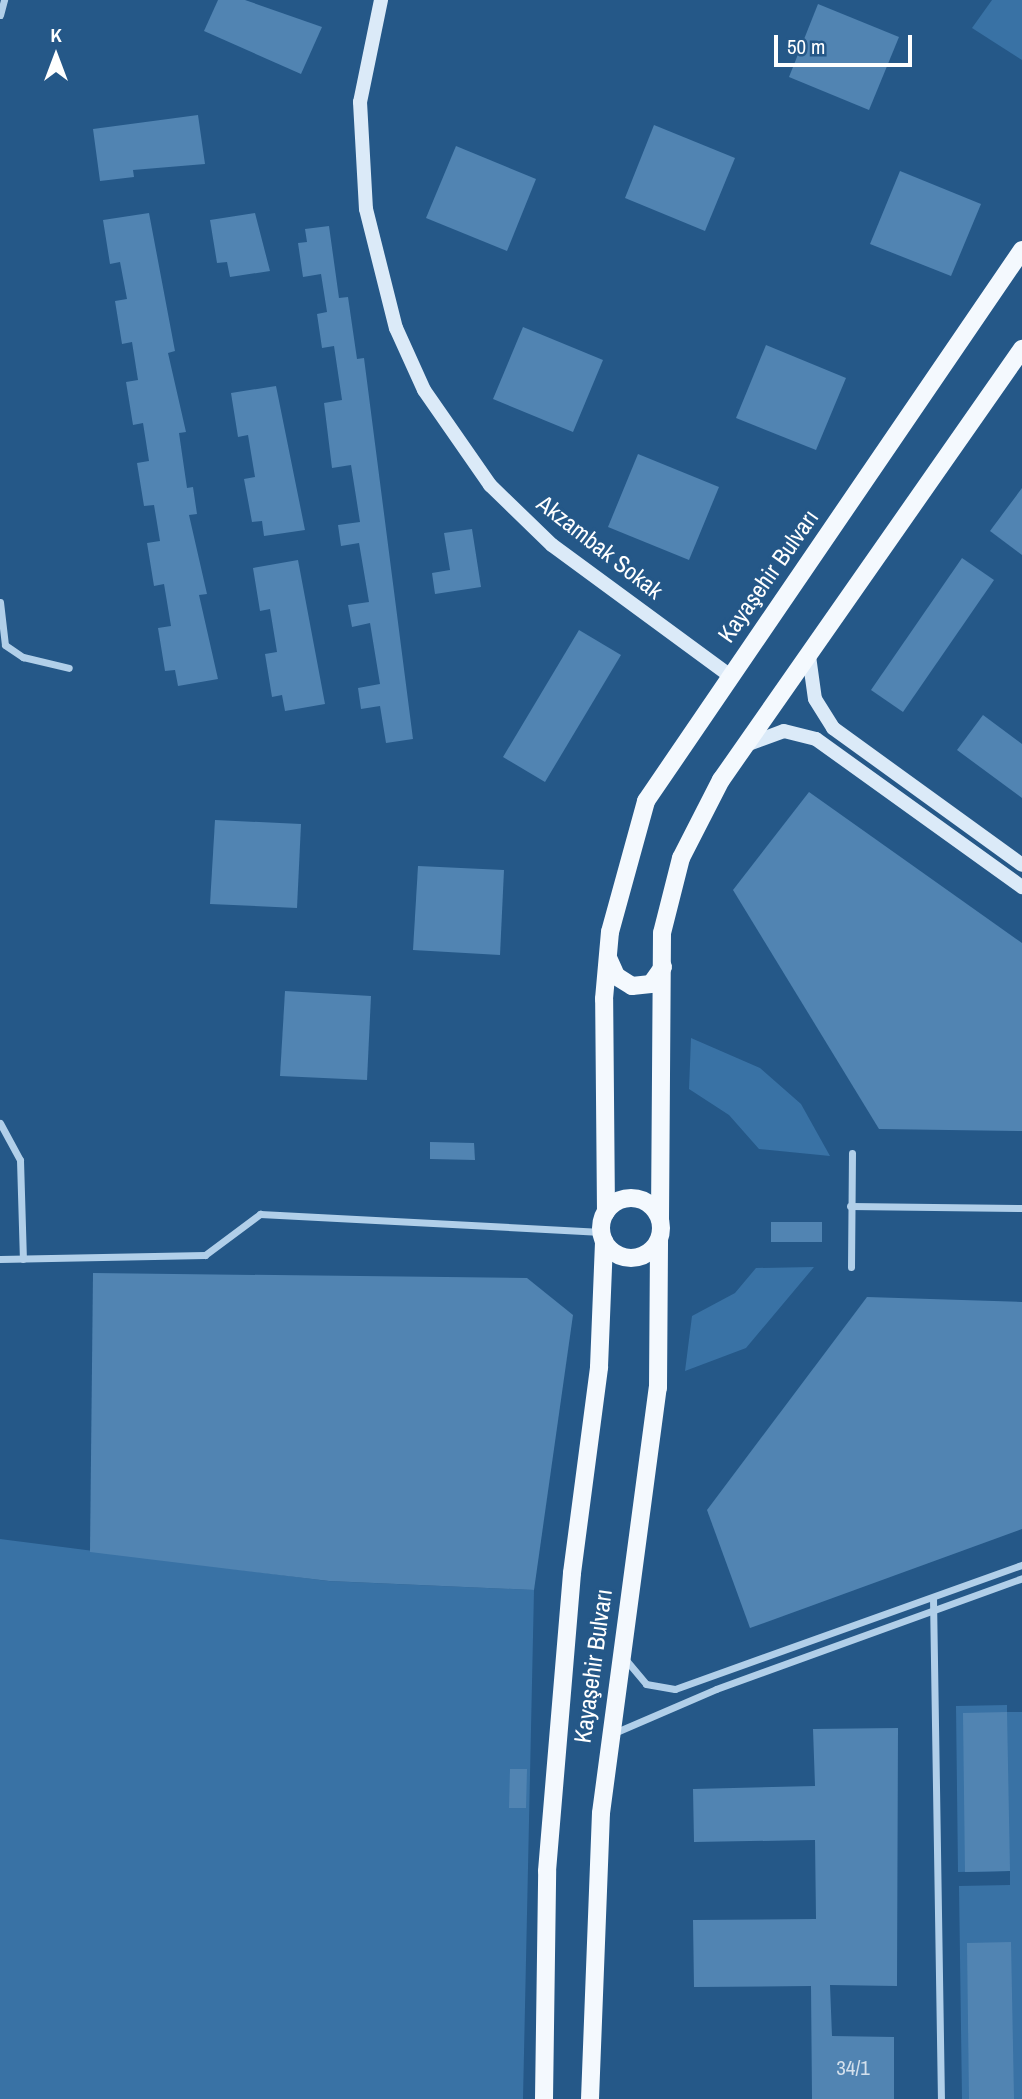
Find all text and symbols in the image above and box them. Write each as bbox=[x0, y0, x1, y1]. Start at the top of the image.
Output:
north arrow bbox=[21, 21, 91, 91]
scale bar bbox=[777, 21, 915, 65]
text: K bbox=[50, 22, 62, 48]
text: 50 m bbox=[787, 32, 825, 61]
street label: Akzambak Sokak bbox=[531, 489, 669, 605]
street label: Kayaşehir Bulvarı bbox=[712, 504, 824, 648]
street label: Kayaşehir Bulvarı bbox=[568, 1587, 618, 1745]
house number: 34/1 bbox=[836, 2055, 870, 2081]

